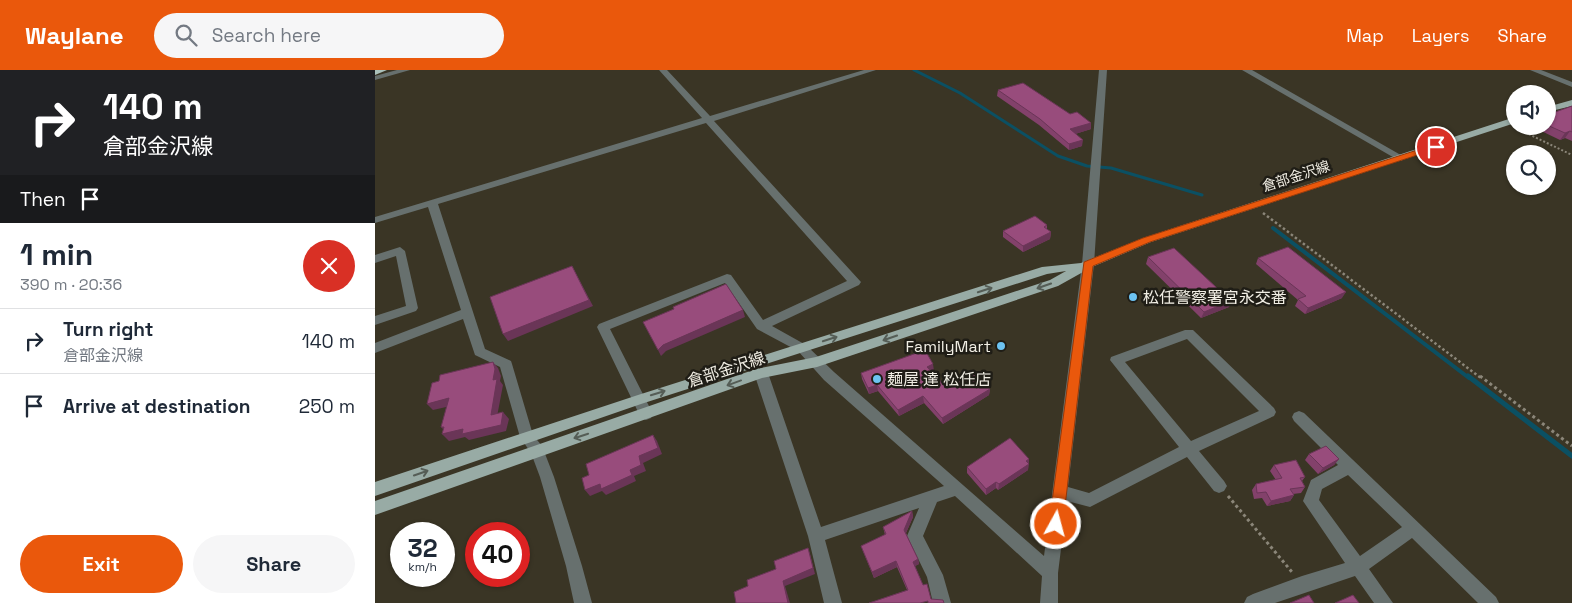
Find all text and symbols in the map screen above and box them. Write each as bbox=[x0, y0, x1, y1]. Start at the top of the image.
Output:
search box bbox=[154, 13, 504, 58]
text: Waylane bbox=[25, 20, 124, 51]
icon: search bbox=[172, 21, 200, 49]
text: Search here bbox=[212, 23, 321, 48]
text: Map bbox=[1346, 24, 1384, 47]
text: Layers bbox=[1412, 24, 1469, 47]
text: Share bbox=[1497, 24, 1547, 47]
text: 140 m bbox=[103, 85, 203, 129]
map controls bbox=[1506, 85, 1556, 195]
button: sound bbox=[1506, 85, 1556, 135]
icon: right bbox=[20, 90, 85, 155]
pin bbox=[1415, 126, 1457, 168]
text: 倉部金沢線 bbox=[103, 132, 213, 160]
icon: arrive bbox=[1422, 133, 1450, 161]
button: search bbox=[1506, 145, 1556, 195]
street label: 倉部金沢線 bbox=[1260, 157, 1332, 195]
icon: arrive bbox=[76, 185, 104, 213]
text: Then bbox=[20, 187, 66, 212]
text: 1 min bbox=[20, 235, 93, 274]
button: close bbox=[303, 240, 355, 292]
text: 390 m · 20:36 bbox=[20, 274, 122, 295]
one-way arrow bbox=[1037, 282, 1052, 291]
one-way arrow bbox=[976, 284, 992, 294]
place label: 松任警察署宮永交番 bbox=[1143, 287, 1287, 308]
marker: 松任警察署宮永交番 bbox=[1127, 291, 1139, 303]
text: Turn right bbox=[63, 317, 153, 342]
icon: right bbox=[20, 327, 48, 355]
text: 140 m bbox=[302, 329, 355, 354]
one-way arrow bbox=[882, 333, 898, 343]
one-way arrow bbox=[822, 334, 838, 344]
place label: FamilyMart bbox=[905, 336, 991, 357]
marker: FamilyMart bbox=[995, 340, 1007, 352]
text: 倉部金沢線 bbox=[63, 345, 143, 366]
street label: 倉部金沢線 bbox=[685, 347, 767, 392]
place label: 麺屋 達 松任店 bbox=[887, 369, 991, 390]
marker: 麺屋 達 松任店 bbox=[871, 373, 883, 385]
one-way arrow bbox=[727, 379, 743, 388]
one-way arrow bbox=[650, 388, 666, 398]
icon: arrive bbox=[20, 392, 48, 420]
text: Arrive at destination bbox=[63, 394, 251, 419]
text: 250 m bbox=[299, 394, 355, 419]
one-way arrow bbox=[574, 432, 589, 441]
one-way arrow bbox=[413, 468, 428, 477]
position arrow bbox=[1029, 497, 1081, 549]
speed limit sign: 40 bbox=[465, 522, 530, 587]
text: 32 bbox=[407, 532, 438, 564]
button: Exit bbox=[20, 535, 183, 593]
button: Share bbox=[193, 535, 355, 593]
text: km/h bbox=[408, 559, 437, 575]

